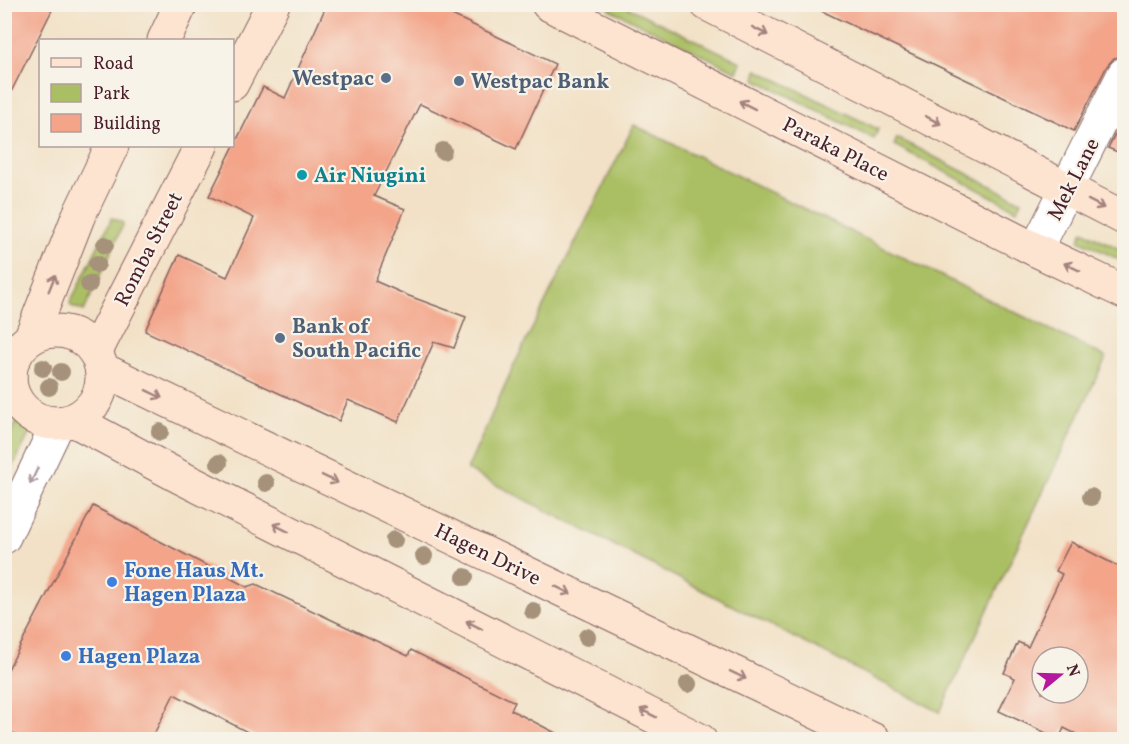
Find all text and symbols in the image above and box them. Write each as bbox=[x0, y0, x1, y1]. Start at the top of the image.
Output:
one-way arrow bbox=[750, 26, 768, 37]
legend bbox=[39, 39, 234, 147]
text: Road bbox=[93, 52, 134, 77]
place label: Westpac bbox=[292, 65, 374, 94]
place label: Westpac Bank bbox=[471, 68, 609, 97]
marker: Westpac bbox=[379, 71, 393, 85]
marker: Westpac Bank bbox=[452, 74, 466, 88]
text: Park bbox=[93, 82, 130, 107]
one-way arrow bbox=[739, 99, 756, 111]
street label: Paraka Place bbox=[777, 111, 894, 190]
text: Building bbox=[93, 112, 161, 137]
one-way arrow bbox=[924, 114, 941, 126]
street label: Mek Lane bbox=[1041, 133, 1108, 226]
place label: Air Niugini bbox=[314, 162, 426, 191]
marker: Air Niugini bbox=[295, 168, 309, 182]
street label: Romba Street bbox=[108, 187, 191, 312]
one-way arrow bbox=[1087, 198, 1105, 210]
one-way arrow bbox=[1063, 261, 1081, 273]
one-way arrow bbox=[47, 274, 58, 293]
place label: Bank of South Pacific bbox=[292, 313, 421, 366]
marker: Bank of South Pacific bbox=[273, 331, 287, 345]
one-way arrow bbox=[145, 389, 163, 401]
one-way arrow bbox=[27, 467, 38, 485]
one-way arrow bbox=[321, 473, 339, 485]
street label: Hagen Drive bbox=[429, 517, 545, 594]
one-way arrow bbox=[273, 522, 291, 533]
place label: Fone Haus Mt. Hagen Plaza bbox=[124, 557, 264, 610]
marker: Fone Haus Mt. Hagen Plaza bbox=[105, 575, 119, 589]
one-way arrow bbox=[553, 585, 571, 597]
one-way arrow bbox=[465, 619, 483, 631]
place label: Hagen Plaza bbox=[78, 643, 200, 672]
north arrow bbox=[1030, 645, 1090, 705]
marker: Hagen Plaza bbox=[59, 649, 73, 663]
text: N bbox=[1060, 662, 1085, 680]
one-way arrow bbox=[729, 669, 747, 681]
one-way arrow bbox=[640, 707, 658, 718]

